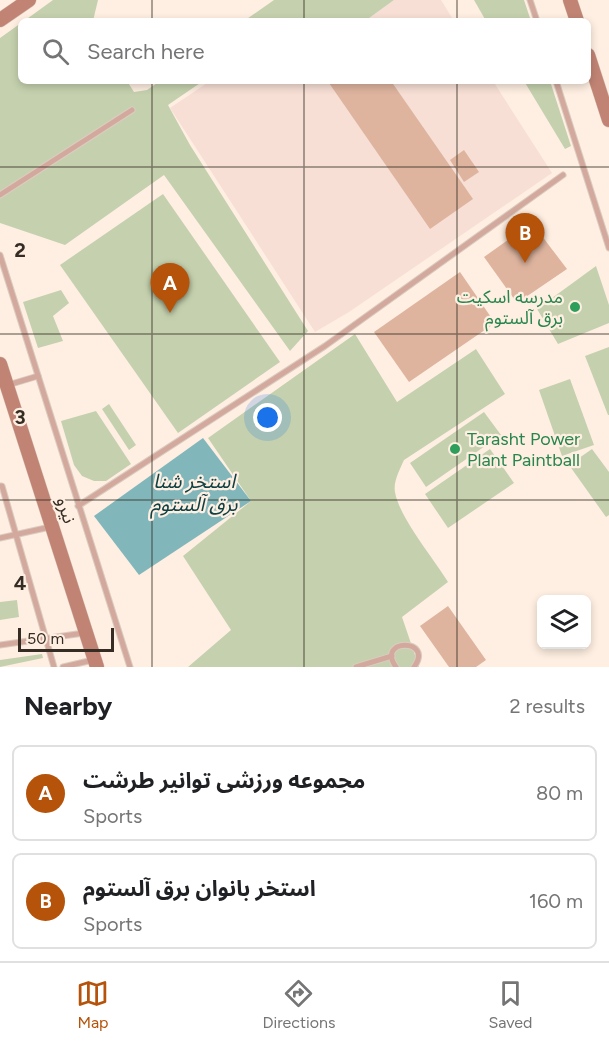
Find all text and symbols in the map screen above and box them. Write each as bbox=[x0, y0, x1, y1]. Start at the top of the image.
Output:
search box bbox=[18, 18, 591, 84]
icon: search bbox=[39, 35, 72, 68]
text: Search here bbox=[87, 38, 205, 65]
pin: B bbox=[506, 214, 544, 263]
text: 2 bbox=[14, 238, 26, 262]
pin: A bbox=[150, 264, 190, 313]
place label: مدرسه اسکیت برق آلستوم bbox=[457, 286, 563, 332]
marker: مدرسه اسکیت برق آلستوم bbox=[568, 300, 582, 314]
your location bbox=[253, 403, 282, 432]
text: 3 bbox=[14, 405, 26, 429]
place label: Tarasht Power Plant Paintball bbox=[467, 428, 580, 471]
marker: Tarasht Power Plant Paintball bbox=[448, 442, 462, 456]
water label: استخر شنا برق آلستوم bbox=[150, 469, 238, 519]
street label: نیرو bbox=[51, 494, 81, 526]
text: 4 bbox=[14, 571, 27, 595]
map controls bbox=[537, 595, 591, 649]
button: layers bbox=[537, 595, 591, 649]
scale bar bbox=[18, 625, 114, 652]
text: 50 m bbox=[27, 629, 64, 648]
text: Nearby bbox=[24, 690, 112, 722]
text: 2 results bbox=[509, 694, 585, 718]
text: مجموعه ورزشی توانیر طرشت bbox=[83, 767, 365, 794]
text: A bbox=[38, 781, 53, 805]
text: 80 m bbox=[536, 781, 583, 805]
text: Sports bbox=[83, 804, 142, 828]
text: استخر بانوان برق آلستوم bbox=[83, 875, 316, 902]
text: B bbox=[39, 889, 52, 913]
text: 160 m bbox=[529, 889, 583, 913]
text: Sports bbox=[83, 912, 142, 936]
tab: Map bbox=[76, 977, 109, 1032]
tab: Directions bbox=[262, 977, 335, 1032]
tab: Saved bbox=[488, 977, 533, 1032]

